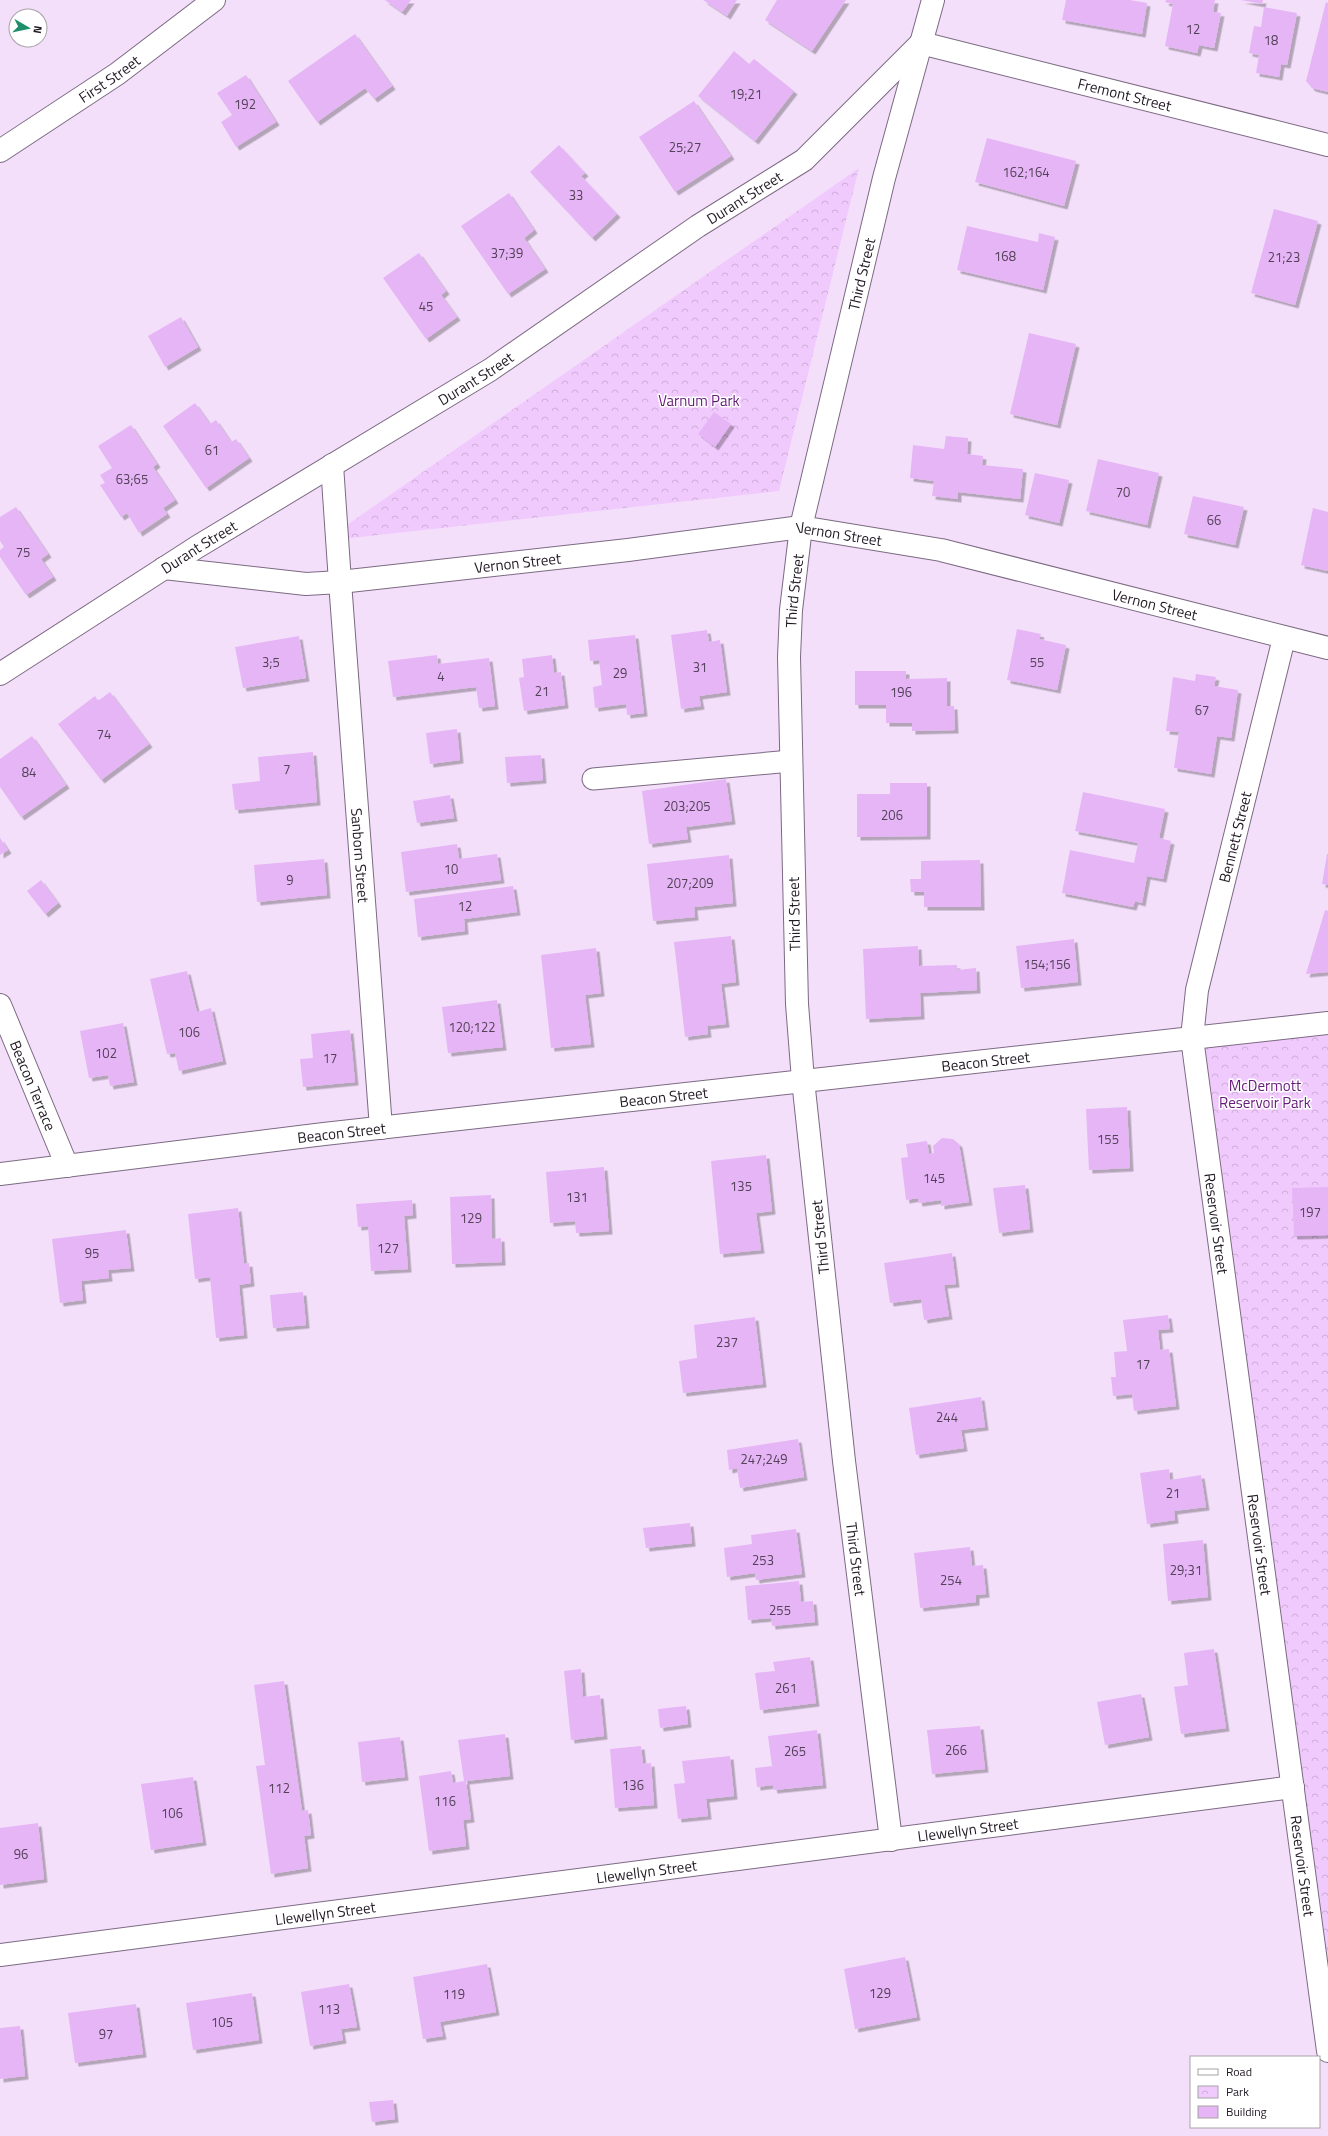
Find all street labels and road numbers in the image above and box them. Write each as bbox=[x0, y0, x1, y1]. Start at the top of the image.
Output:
street label: First Street bbox=[74, 48, 145, 108]
street label: Fremont Street bbox=[1075, 71, 1175, 117]
street label: Durant Street bbox=[702, 165, 787, 230]
street label: Third Street bbox=[841, 235, 881, 313]
street label: Durant Street bbox=[433, 345, 519, 411]
street label: Durant Street bbox=[156, 514, 242, 579]
street label: Vernon Street bbox=[794, 515, 884, 552]
street label: Vernon Street bbox=[473, 546, 563, 579]
street label: Third Street bbox=[779, 552, 809, 628]
street label: Vernon Street bbox=[1110, 582, 1201, 626]
street label: Bennett Street bbox=[1213, 788, 1258, 885]
street label: Sanborn Street bbox=[346, 807, 376, 904]
street label: Third Street bbox=[782, 876, 806, 951]
street label: Beacon Terrace bbox=[4, 1037, 63, 1134]
street label: Beacon Street bbox=[940, 1044, 1032, 1077]
street label: Beacon Street bbox=[618, 1080, 710, 1113]
street label: Beacon Street bbox=[296, 1116, 388, 1149]
street label: Reservoir Street bbox=[1199, 1171, 1235, 1276]
street label: Third Street bbox=[805, 1198, 835, 1275]
street label: Reservoir Street bbox=[1242, 1493, 1278, 1597]
street label: Third Street bbox=[840, 1521, 872, 1598]
street label: Llewellyn Street bbox=[916, 1811, 1020, 1847]
street label: Reservoir Street bbox=[1285, 1814, 1321, 1919]
street label: Llewellyn Street bbox=[595, 1853, 699, 1889]
street label: Llewellyn Street bbox=[274, 1895, 378, 1931]

